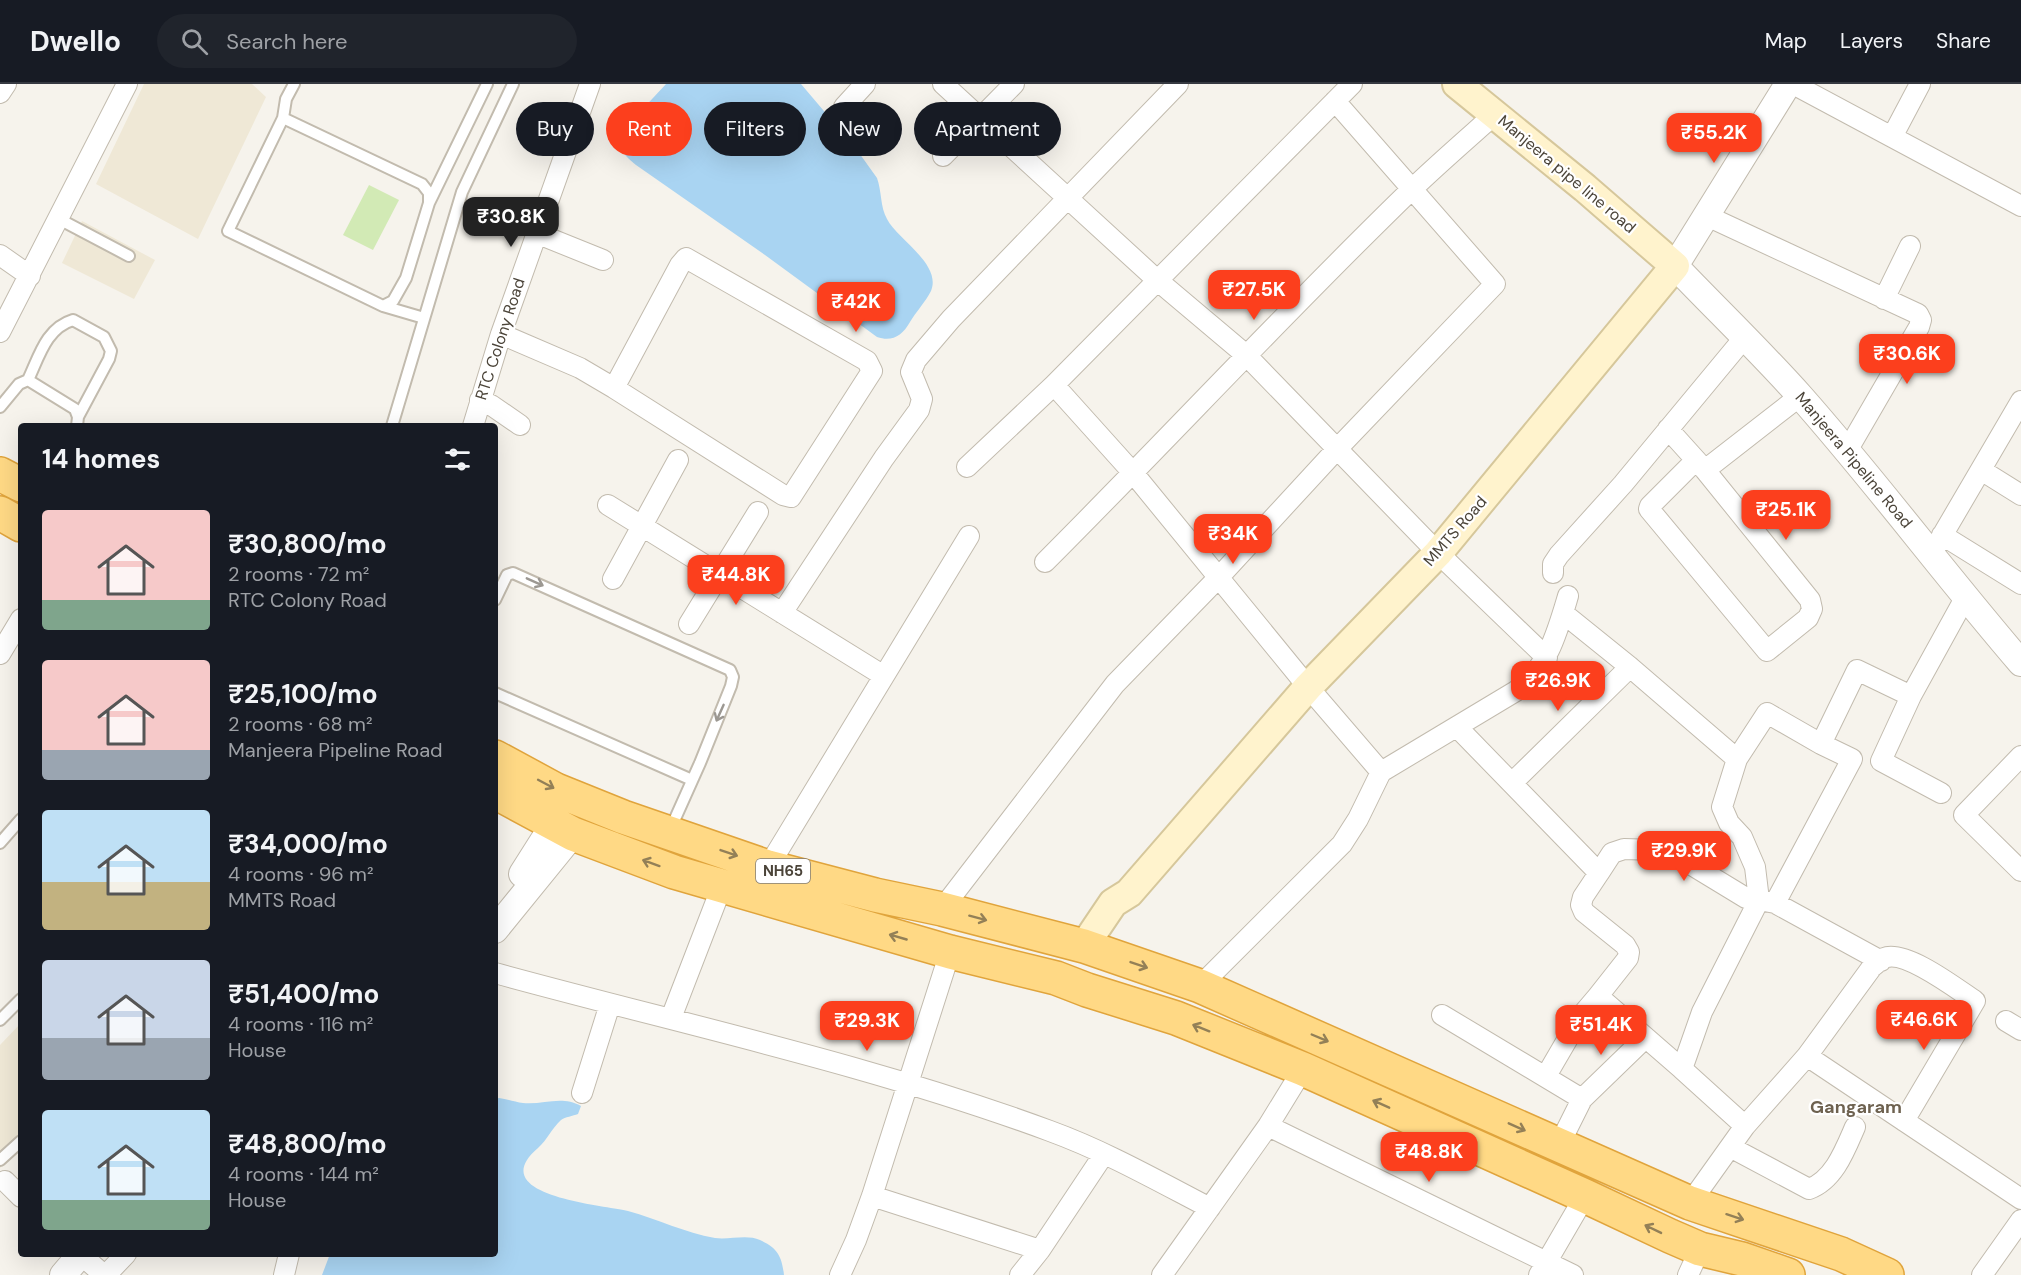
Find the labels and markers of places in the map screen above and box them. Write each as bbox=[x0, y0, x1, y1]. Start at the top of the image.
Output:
pin: ₹55.2K bbox=[1665, 113, 1763, 164]
pin: ₹30.8K bbox=[462, 197, 560, 248]
pin: ₹27.5K bbox=[1205, 270, 1303, 321]
pin: ₹42K bbox=[820, 282, 892, 333]
pin: ₹30.6K bbox=[1858, 334, 1956, 385]
pin: ₹25.1K bbox=[1737, 490, 1835, 541]
pin: ₹34K bbox=[1197, 514, 1269, 565]
pin: ₹44.8K bbox=[687, 555, 785, 606]
pin: ₹26.9K bbox=[1509, 661, 1607, 712]
pin: ₹29.9K bbox=[1635, 831, 1733, 882]
pin: ₹46.6K bbox=[1875, 1000, 1973, 1051]
pin: ₹29.3K bbox=[818, 1001, 916, 1052]
pin: ₹51.4K bbox=[1552, 1005, 1650, 1056]
pin: ₹48.8K bbox=[1380, 1132, 1478, 1183]

